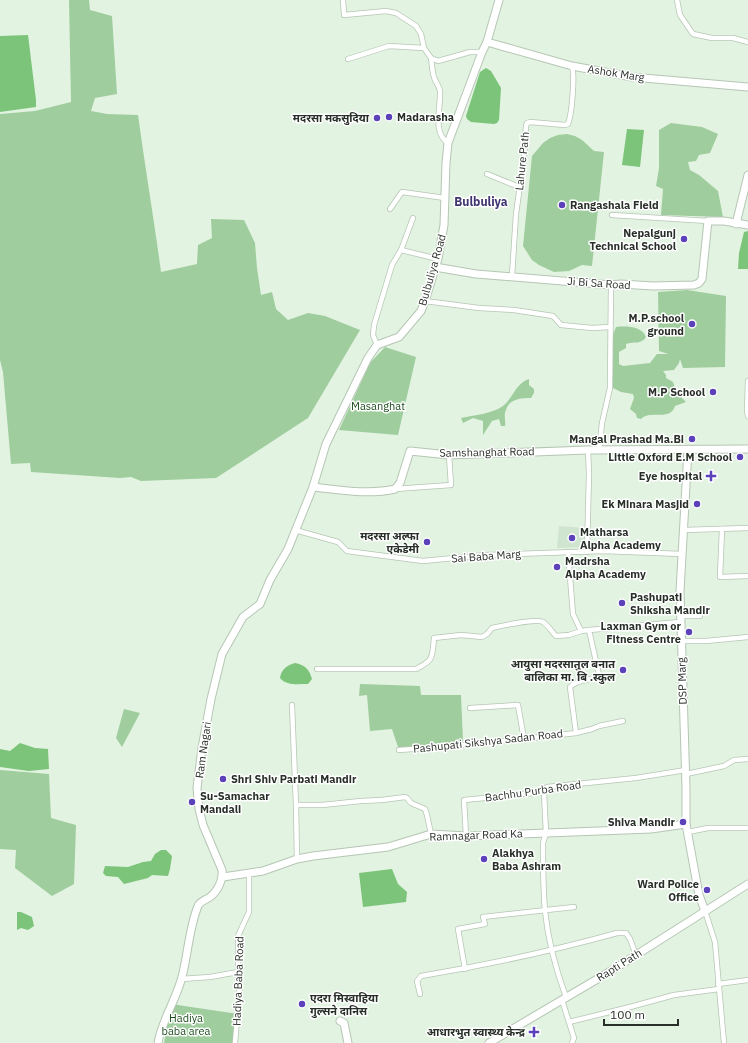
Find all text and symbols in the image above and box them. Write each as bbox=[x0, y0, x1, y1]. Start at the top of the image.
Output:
street label: Ashok Marg bbox=[586, 62, 646, 84]
place label: Madarasha bbox=[397, 110, 454, 124]
place label: मदरसा मकसुदिया bbox=[293, 111, 370, 126]
marker: Madarasha bbox=[384, 112, 394, 122]
marker: मदरसा मकसुदिया bbox=[372, 113, 382, 123]
street label: Lahure Path bbox=[512, 131, 532, 191]
district label: Bulbuliya bbox=[454, 194, 508, 209]
place label: Rangashala Field bbox=[570, 198, 659, 212]
marker: Rangashala Field bbox=[557, 200, 567, 210]
place label: Nepalgunj Technical School bbox=[589, 226, 677, 253]
street label: Bulbuliya Road bbox=[415, 233, 449, 307]
marker: Nepalgunj Technical School bbox=[679, 234, 689, 244]
street label: Ji Bi Sa Road bbox=[567, 274, 631, 292]
place label: M.P.school ground bbox=[629, 311, 685, 338]
marker: M.P.school ground bbox=[687, 319, 697, 329]
place label: M.P School bbox=[648, 385, 706, 399]
marker: M.P School bbox=[708, 387, 718, 397]
park label: Masanghat bbox=[351, 399, 405, 413]
place label: Mangal Prashad Ma.Bi bbox=[569, 432, 684, 446]
marker: Mangal Prashad Ma.Bi bbox=[687, 434, 697, 444]
street label: Samshanghat Road bbox=[439, 444, 535, 460]
place label: Little Oxford E.M School bbox=[608, 450, 733, 464]
marker: Little Oxford E.M School bbox=[735, 452, 745, 462]
place label: Eye hospital bbox=[639, 469, 703, 483]
marker: Eye hospital bbox=[705, 470, 717, 482]
place label: Ek Minara Masjid bbox=[601, 497, 689, 511]
marker: Ek Minara Masjid bbox=[692, 499, 702, 509]
place label: Matharsa Alpha Academy bbox=[580, 525, 661, 552]
place label: मदरसा अल्फा एकेडेमी bbox=[360, 529, 420, 556]
marker: Matharsa Alpha Academy bbox=[567, 533, 577, 543]
marker: मदरसा अल्फा एकेडेमी bbox=[422, 537, 432, 547]
street label: Sai Baba Marg bbox=[451, 547, 522, 565]
place label: Madrsha Alpha Academy bbox=[565, 554, 646, 581]
marker: Madrsha Alpha Academy bbox=[552, 562, 562, 572]
place label: Pashupati Shiksha Mandir bbox=[630, 590, 710, 617]
marker: Pashupati Shiksha Mandir bbox=[617, 598, 627, 608]
place label: Laxman Gym or Fitness Centre bbox=[601, 619, 682, 646]
marker: Laxman Gym or Fitness Centre bbox=[684, 627, 694, 637]
place label: आयुसा मदरसातुल बनात बालिका मा. बि .स्कुल bbox=[511, 657, 616, 685]
street label: DSP Marg bbox=[674, 657, 690, 705]
marker: आयुसा मदरसातुल बनात बालिका मा. बि .स्कुल bbox=[618, 665, 628, 675]
street label: Ram Nagari bbox=[192, 721, 214, 779]
street label: Pashupati Sikshya Sadan Road bbox=[412, 726, 564, 756]
place label: Shri Shiv Parbati Mandir bbox=[231, 772, 357, 786]
marker: Shri Shiv Parbati Mandir bbox=[218, 774, 228, 784]
street label: Bachhu Purba Road bbox=[484, 777, 582, 805]
place label: Su-Samachar Mandali bbox=[200, 789, 270, 816]
marker: Su-Samachar Mandali bbox=[187, 797, 197, 807]
place label: Shiva Mandir bbox=[608, 815, 676, 829]
marker: Shiva Mandir bbox=[678, 817, 688, 827]
street label: Ramnagar Road Ka bbox=[429, 826, 523, 844]
place label: Alakhya Baba Ashram bbox=[492, 846, 561, 873]
marker: Alakhya Baba Ashram bbox=[479, 854, 489, 864]
place label: Ward Police Office bbox=[637, 877, 699, 904]
marker: Ward Police Office bbox=[702, 885, 712, 895]
street label: Hadiya Baba Road bbox=[229, 936, 247, 1026]
street label: Rapti Path bbox=[594, 946, 644, 984]
place label: एदरा मिस्वाहिया गुल्सने दानिस bbox=[310, 991, 379, 1019]
marker: एदरा मिस्वाहिया गुल्सने दानिस bbox=[297, 999, 307, 1009]
scale bar bbox=[604, 1001, 678, 1027]
text: 100 m bbox=[610, 1007, 645, 1022]
park label: Hadiya baba area bbox=[162, 1011, 211, 1038]
place label: आधारभुत स्वास्थ्य केन्द्र bbox=[427, 1025, 526, 1040]
marker: आधारभुत स्वास्थ्य केन्द्र bbox=[528, 1026, 540, 1038]

